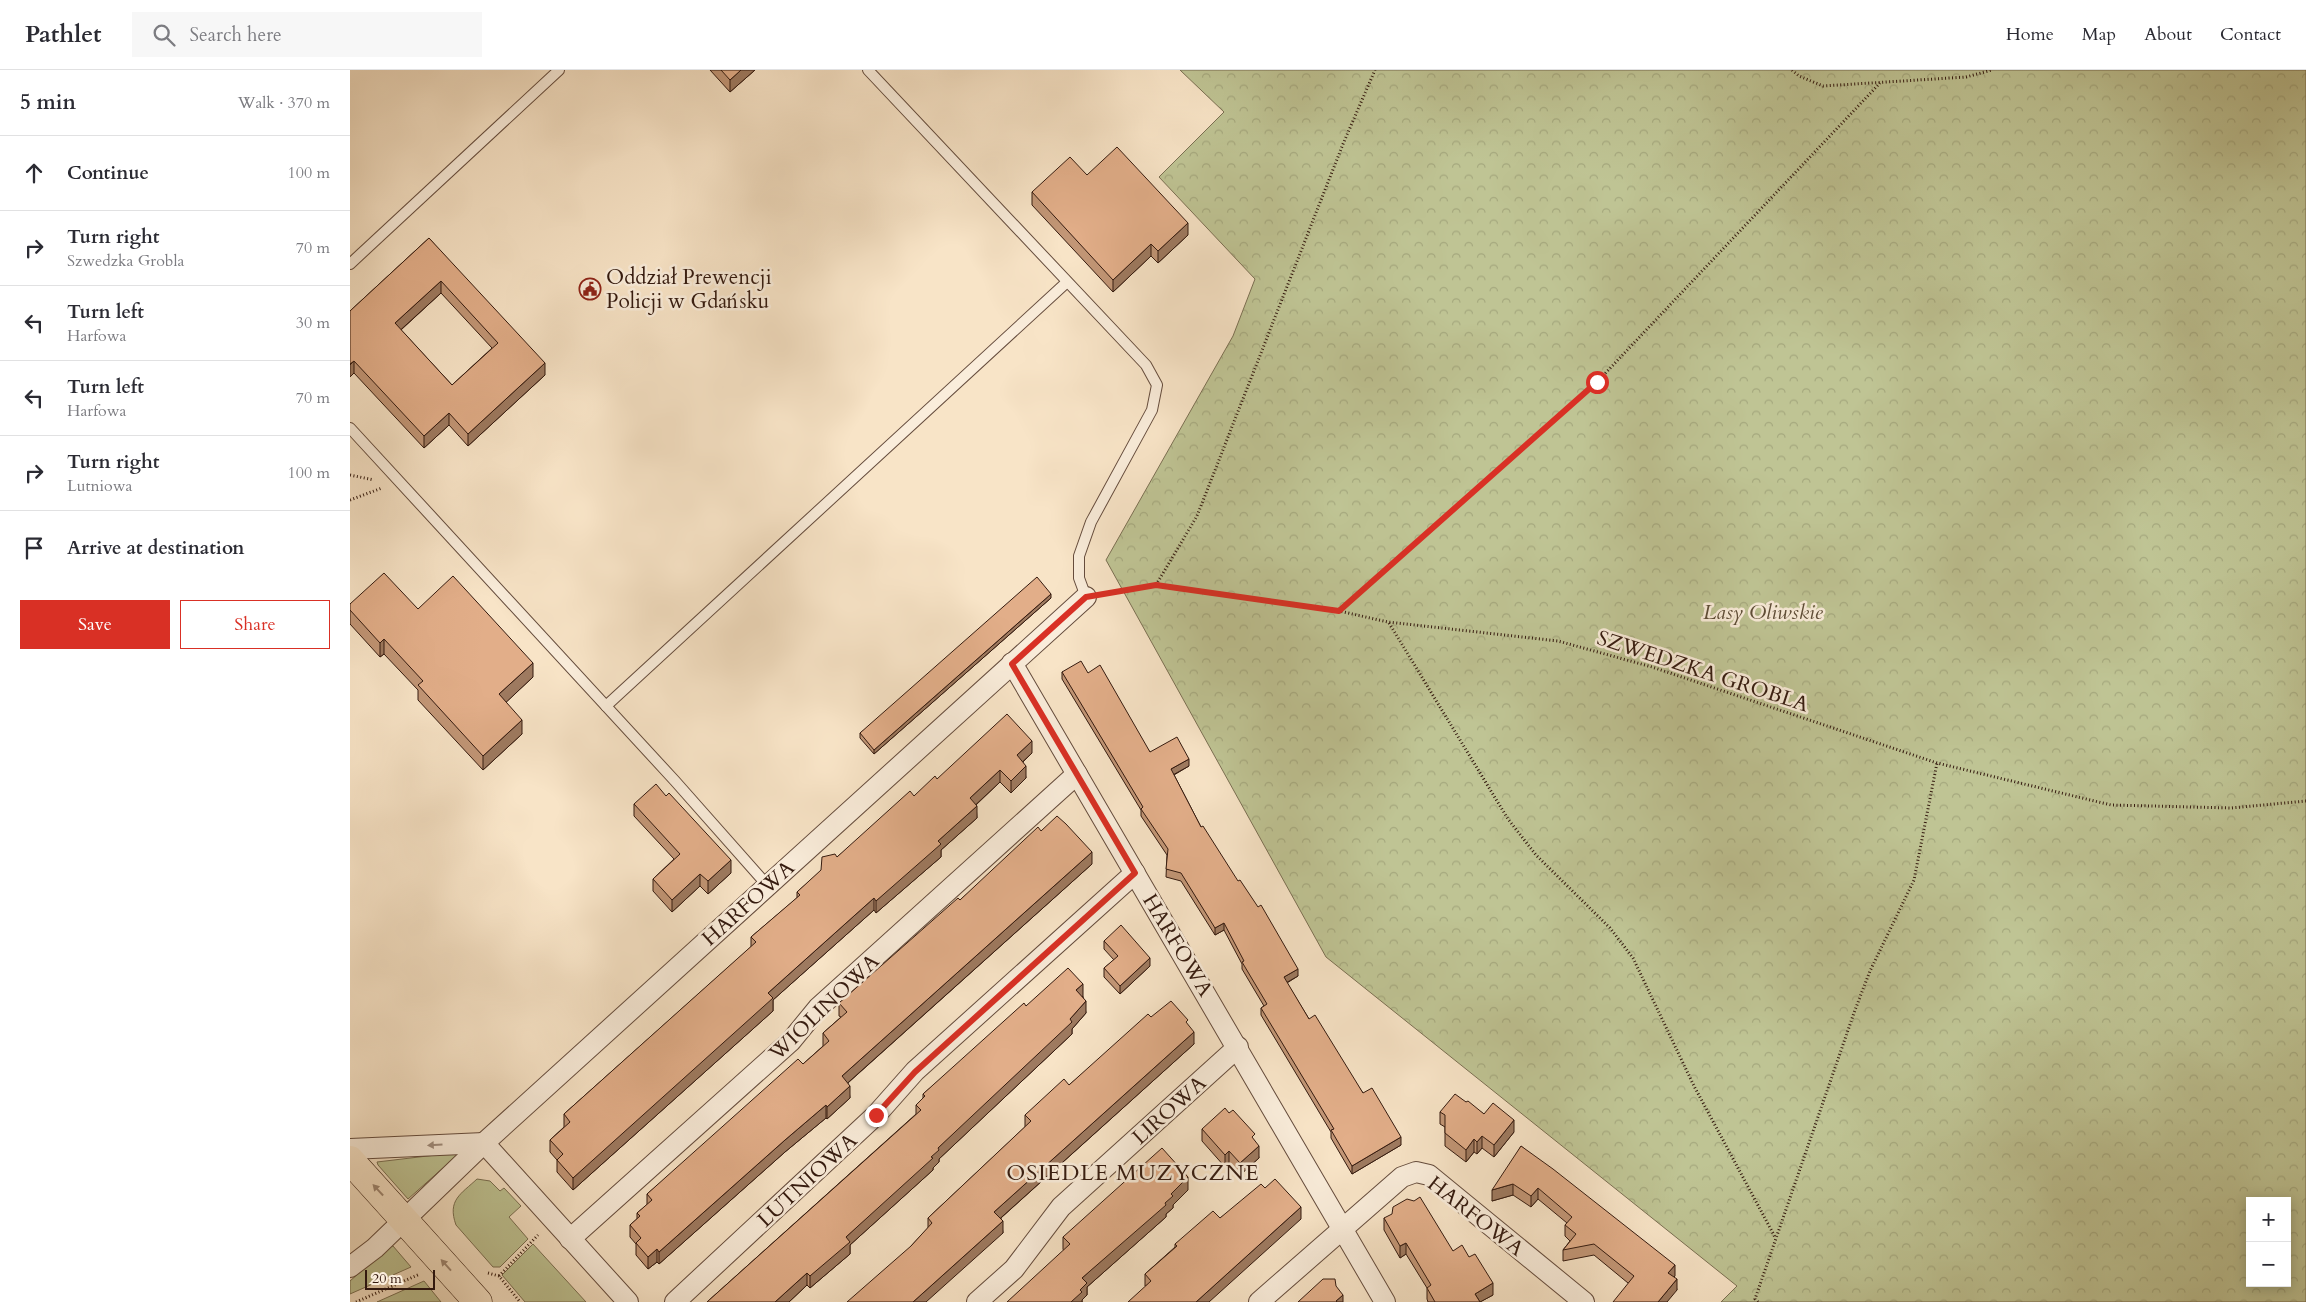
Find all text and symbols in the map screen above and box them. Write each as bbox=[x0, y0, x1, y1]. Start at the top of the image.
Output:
search box bbox=[132, 12, 482, 57]
text: Pathlet bbox=[25, 18, 102, 51]
icon: search bbox=[150, 21, 178, 49]
text: Search here bbox=[190, 22, 282, 48]
text: Home bbox=[2006, 22, 2054, 47]
text: Map bbox=[2082, 22, 2116, 47]
text: About bbox=[2144, 22, 2192, 47]
text: Contact bbox=[2220, 22, 2281, 47]
text: 5 min bbox=[20, 88, 76, 117]
text: Walk · 370 m bbox=[238, 92, 330, 114]
icon: ahead bbox=[20, 159, 48, 187]
text: Continue bbox=[67, 160, 149, 186]
text: 100 m bbox=[288, 162, 330, 184]
text: Turn right bbox=[67, 224, 159, 250]
icon: right bbox=[20, 234, 48, 262]
text: 70 m bbox=[296, 237, 330, 259]
text: Szwedzka Grobla bbox=[67, 250, 184, 272]
place label: Oddział Prewencji Policji w Gdańsku bbox=[606, 263, 772, 316]
public building icon: Oddział Prewencji Policji w Gdańsku bbox=[578, 277, 602, 301]
text: Turn left bbox=[67, 299, 144, 325]
icon: left bbox=[20, 309, 48, 337]
text: 30 m bbox=[296, 312, 330, 334]
text: Harfowa bbox=[67, 325, 126, 347]
route start bbox=[1586, 371, 1609, 394]
text: Turn left bbox=[67, 374, 144, 400]
icon: left bbox=[20, 384, 48, 412]
text: 70 m bbox=[296, 387, 330, 409]
text: Harfowa bbox=[67, 400, 126, 422]
text: Turn right bbox=[67, 449, 159, 475]
icon: right bbox=[20, 459, 48, 487]
text: 100 m bbox=[288, 462, 330, 484]
text: Lutniowa bbox=[67, 475, 133, 497]
icon: arrive bbox=[20, 534, 48, 562]
text: Arrive at destination bbox=[67, 535, 244, 561]
park label: Lasy Oliwskie bbox=[1703, 598, 1824, 627]
button: Save bbox=[20, 600, 170, 649]
button: Share bbox=[180, 600, 330, 649]
street label: SZWEDZKA GROBLA bbox=[1593, 624, 1813, 719]
street label: HARFOWA bbox=[696, 854, 801, 953]
street label: HARFOWA bbox=[1135, 888, 1220, 1002]
street label: WIOLINOWA bbox=[762, 947, 886, 1068]
street label: LIROWA bbox=[1126, 1069, 1213, 1151]
route end bbox=[865, 1104, 888, 1127]
street label: LUTNIOWA bbox=[751, 1127, 864, 1234]
one-way arrow bbox=[427, 1141, 443, 1149]
district label: OSIEDLE MUZYCZNE bbox=[1006, 1158, 1260, 1188]
street label: HARFOWA bbox=[1421, 1169, 1530, 1263]
one-way arrow bbox=[372, 1184, 384, 1196]
map controls bbox=[2246, 1197, 2291, 1287]
button: + bbox=[2246, 1197, 2291, 1242]
button: − bbox=[2246, 1242, 2291, 1287]
one-way arrow bbox=[440, 1260, 452, 1272]
scale bar bbox=[365, 1267, 435, 1290]
text: 20 m bbox=[372, 1269, 402, 1288]

